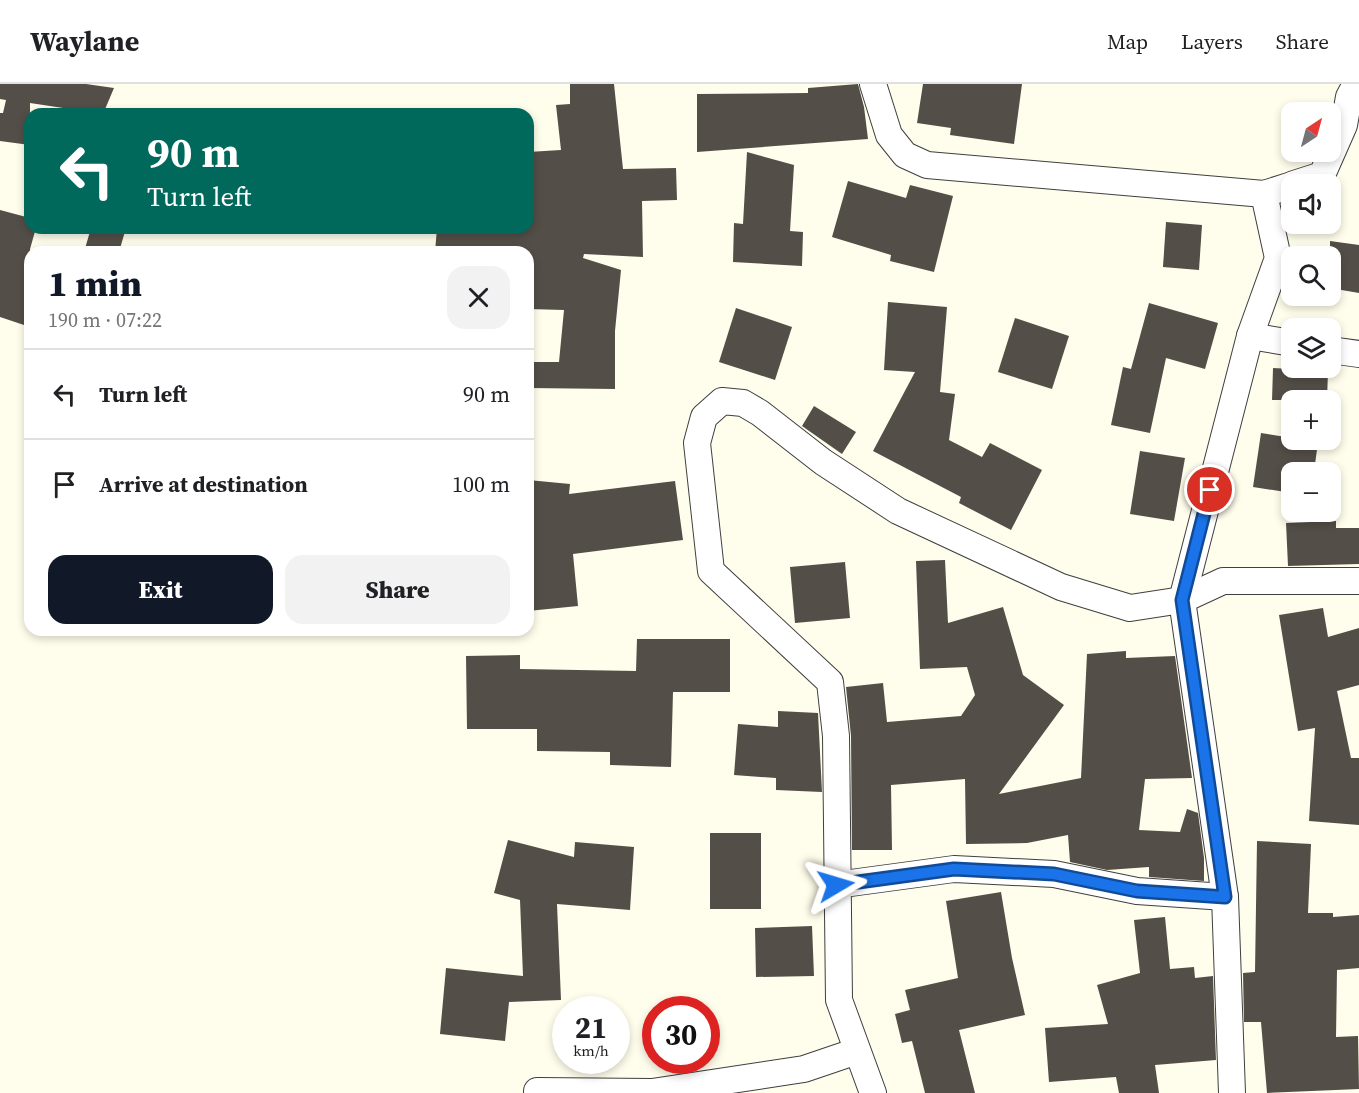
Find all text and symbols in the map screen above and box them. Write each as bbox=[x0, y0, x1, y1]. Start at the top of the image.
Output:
text: Waylane bbox=[30, 22, 139, 60]
text: Map bbox=[1107, 27, 1148, 56]
text: Layers bbox=[1181, 27, 1243, 56]
text: Share bbox=[1276, 27, 1329, 56]
north arrow bbox=[1281, 102, 1341, 162]
map controls bbox=[1281, 102, 1341, 522]
text: 90 m bbox=[147, 123, 240, 181]
icon: left bbox=[48, 132, 126, 210]
button: sound bbox=[1281, 174, 1341, 234]
text: Turn left bbox=[147, 178, 251, 215]
button: search bbox=[1281, 246, 1341, 306]
text: 1 min bbox=[48, 259, 142, 308]
button: close bbox=[447, 266, 510, 329]
text: 190 m · 07:22 bbox=[48, 306, 162, 334]
button: layers bbox=[1281, 318, 1341, 378]
icon: left bbox=[48, 378, 81, 411]
text: Turn left bbox=[99, 379, 187, 409]
text: 90 m bbox=[463, 379, 510, 409]
button: + bbox=[1281, 390, 1341, 450]
button: − bbox=[1281, 462, 1341, 522]
pin bbox=[1184, 464, 1235, 515]
icon: arrive bbox=[48, 468, 81, 501]
text: Arrive at destination bbox=[99, 469, 308, 499]
text: 100 m bbox=[452, 469, 510, 499]
icon: arrive bbox=[1193, 473, 1226, 506]
button: Exit bbox=[48, 555, 273, 624]
button: Share bbox=[285, 555, 510, 624]
position arrow bbox=[804, 853, 868, 917]
speed limit sign: 30 bbox=[642, 996, 720, 1074]
text: 21 bbox=[575, 1007, 607, 1048]
text: km/h bbox=[573, 1040, 609, 1061]

